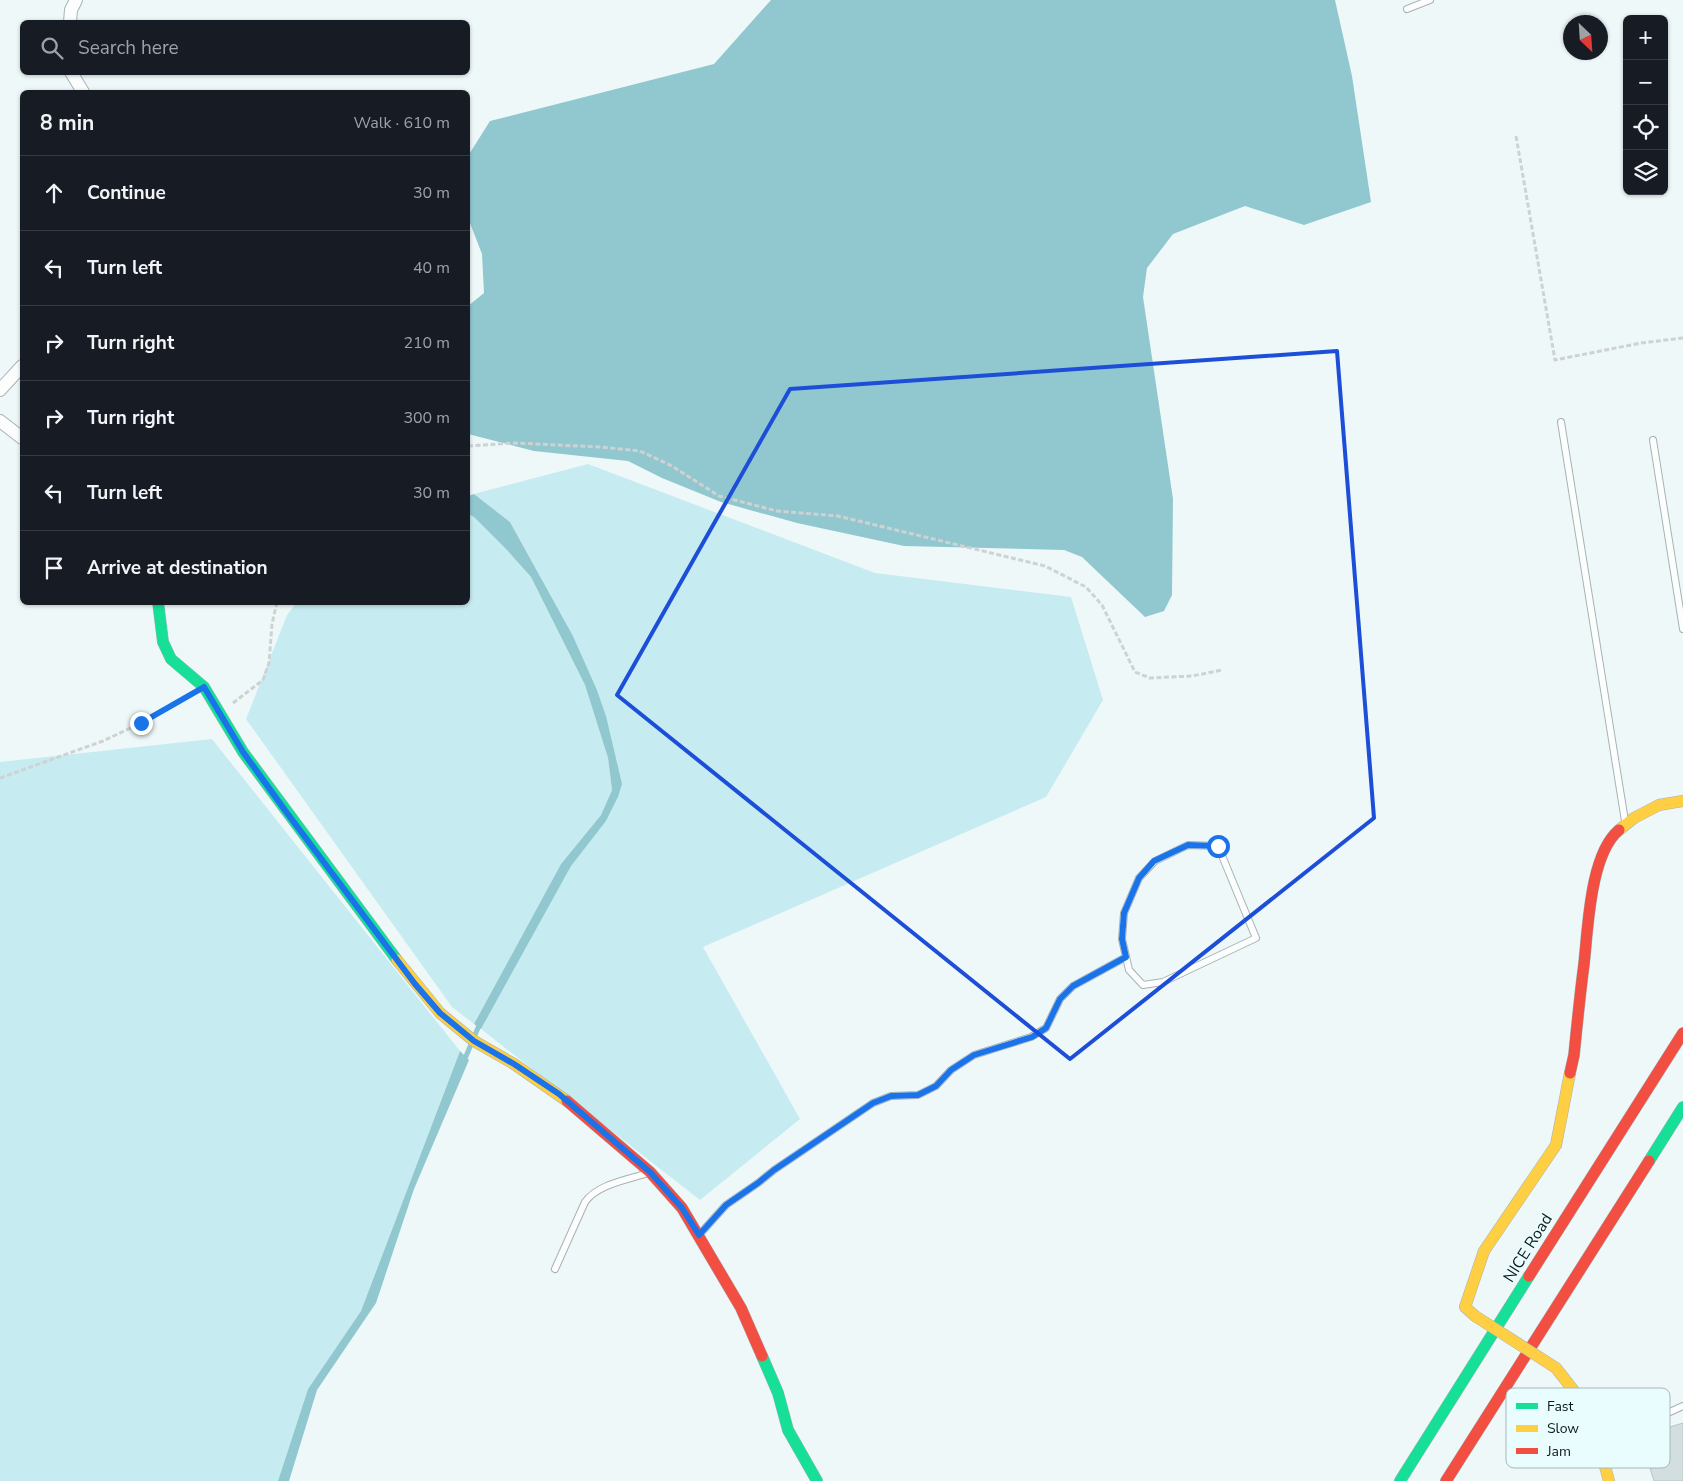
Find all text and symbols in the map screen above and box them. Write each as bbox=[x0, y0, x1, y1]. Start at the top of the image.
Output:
north arrow bbox=[1563, 15, 1608, 60]
map controls bbox=[1623, 15, 1668, 195]
button: + bbox=[1623, 15, 1668, 60]
search box bbox=[20, 20, 470, 75]
icon: search bbox=[38, 34, 66, 62]
text: Search here bbox=[78, 35, 179, 61]
button: − bbox=[1623, 60, 1668, 105]
button: locate bbox=[1623, 105, 1668, 150]
text: 8 min bbox=[40, 109, 94, 137]
text: Walk · 610 m bbox=[354, 112, 450, 134]
button: layers bbox=[1623, 150, 1668, 195]
icon: ahead bbox=[40, 179, 68, 207]
text: Continue bbox=[87, 180, 166, 206]
text: 30 m bbox=[413, 182, 450, 204]
icon: left bbox=[40, 254, 68, 282]
text: Turn left bbox=[87, 255, 162, 281]
text: 40 m bbox=[413, 257, 450, 279]
icon: right bbox=[40, 329, 68, 357]
text: Turn right bbox=[87, 330, 174, 356]
text: 210 m bbox=[403, 332, 450, 354]
icon: right bbox=[40, 404, 68, 432]
text: Turn right bbox=[87, 405, 174, 431]
text: 300 m bbox=[403, 407, 450, 429]
icon: left bbox=[40, 479, 68, 507]
text: Turn left bbox=[87, 480, 162, 506]
text: 30 m bbox=[413, 482, 450, 504]
icon: arrive bbox=[40, 554, 68, 582]
text: Arrive at destination bbox=[87, 555, 268, 581]
route end bbox=[130, 712, 153, 735]
route start bbox=[1207, 835, 1230, 858]
street label: NICE Road bbox=[1498, 1209, 1558, 1287]
legend bbox=[1506, 1388, 1670, 1468]
text: Fast bbox=[1547, 1397, 1573, 1416]
text: Slow bbox=[1547, 1419, 1579, 1438]
text: Jam bbox=[1546, 1442, 1571, 1461]

